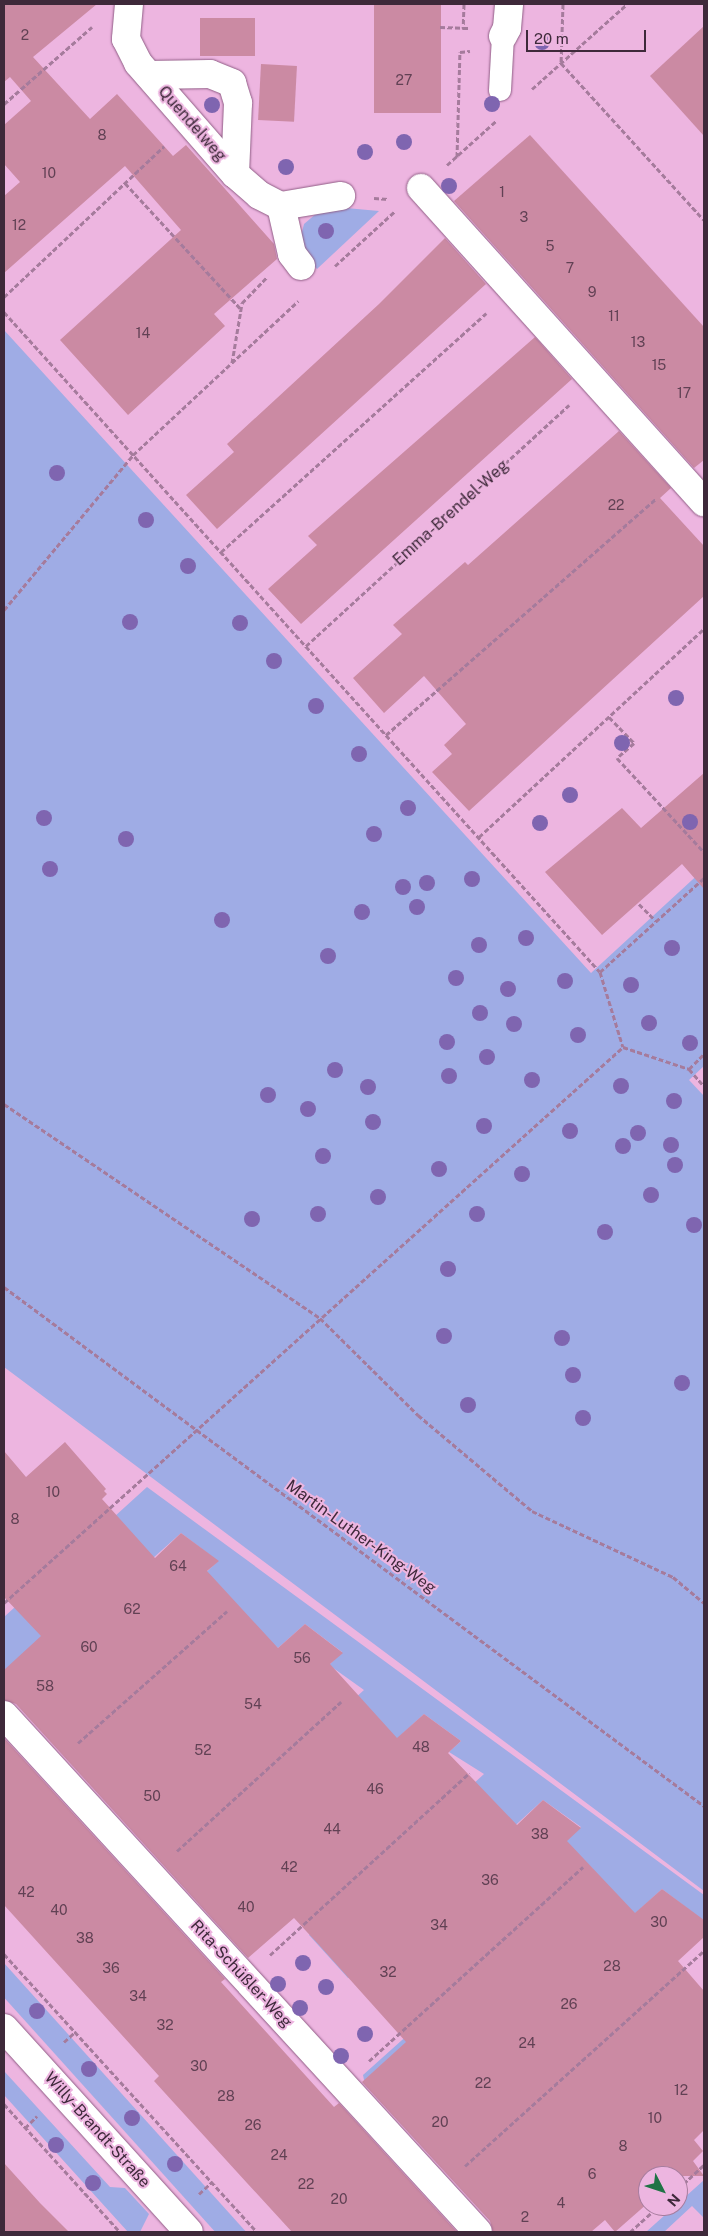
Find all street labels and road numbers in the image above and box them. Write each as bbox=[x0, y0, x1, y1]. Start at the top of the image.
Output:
street label: Quendelweg bbox=[154, 82, 230, 166]
street label: Emma-Brendel-Weg bbox=[389, 456, 513, 570]
street label: Martin-Luther-King-Weg bbox=[282, 1476, 440, 1598]
street label: Rita-Schüßler-Weg bbox=[186, 1916, 296, 2032]
street label: Willy-Brandt-Straße bbox=[40, 2068, 154, 2192]

